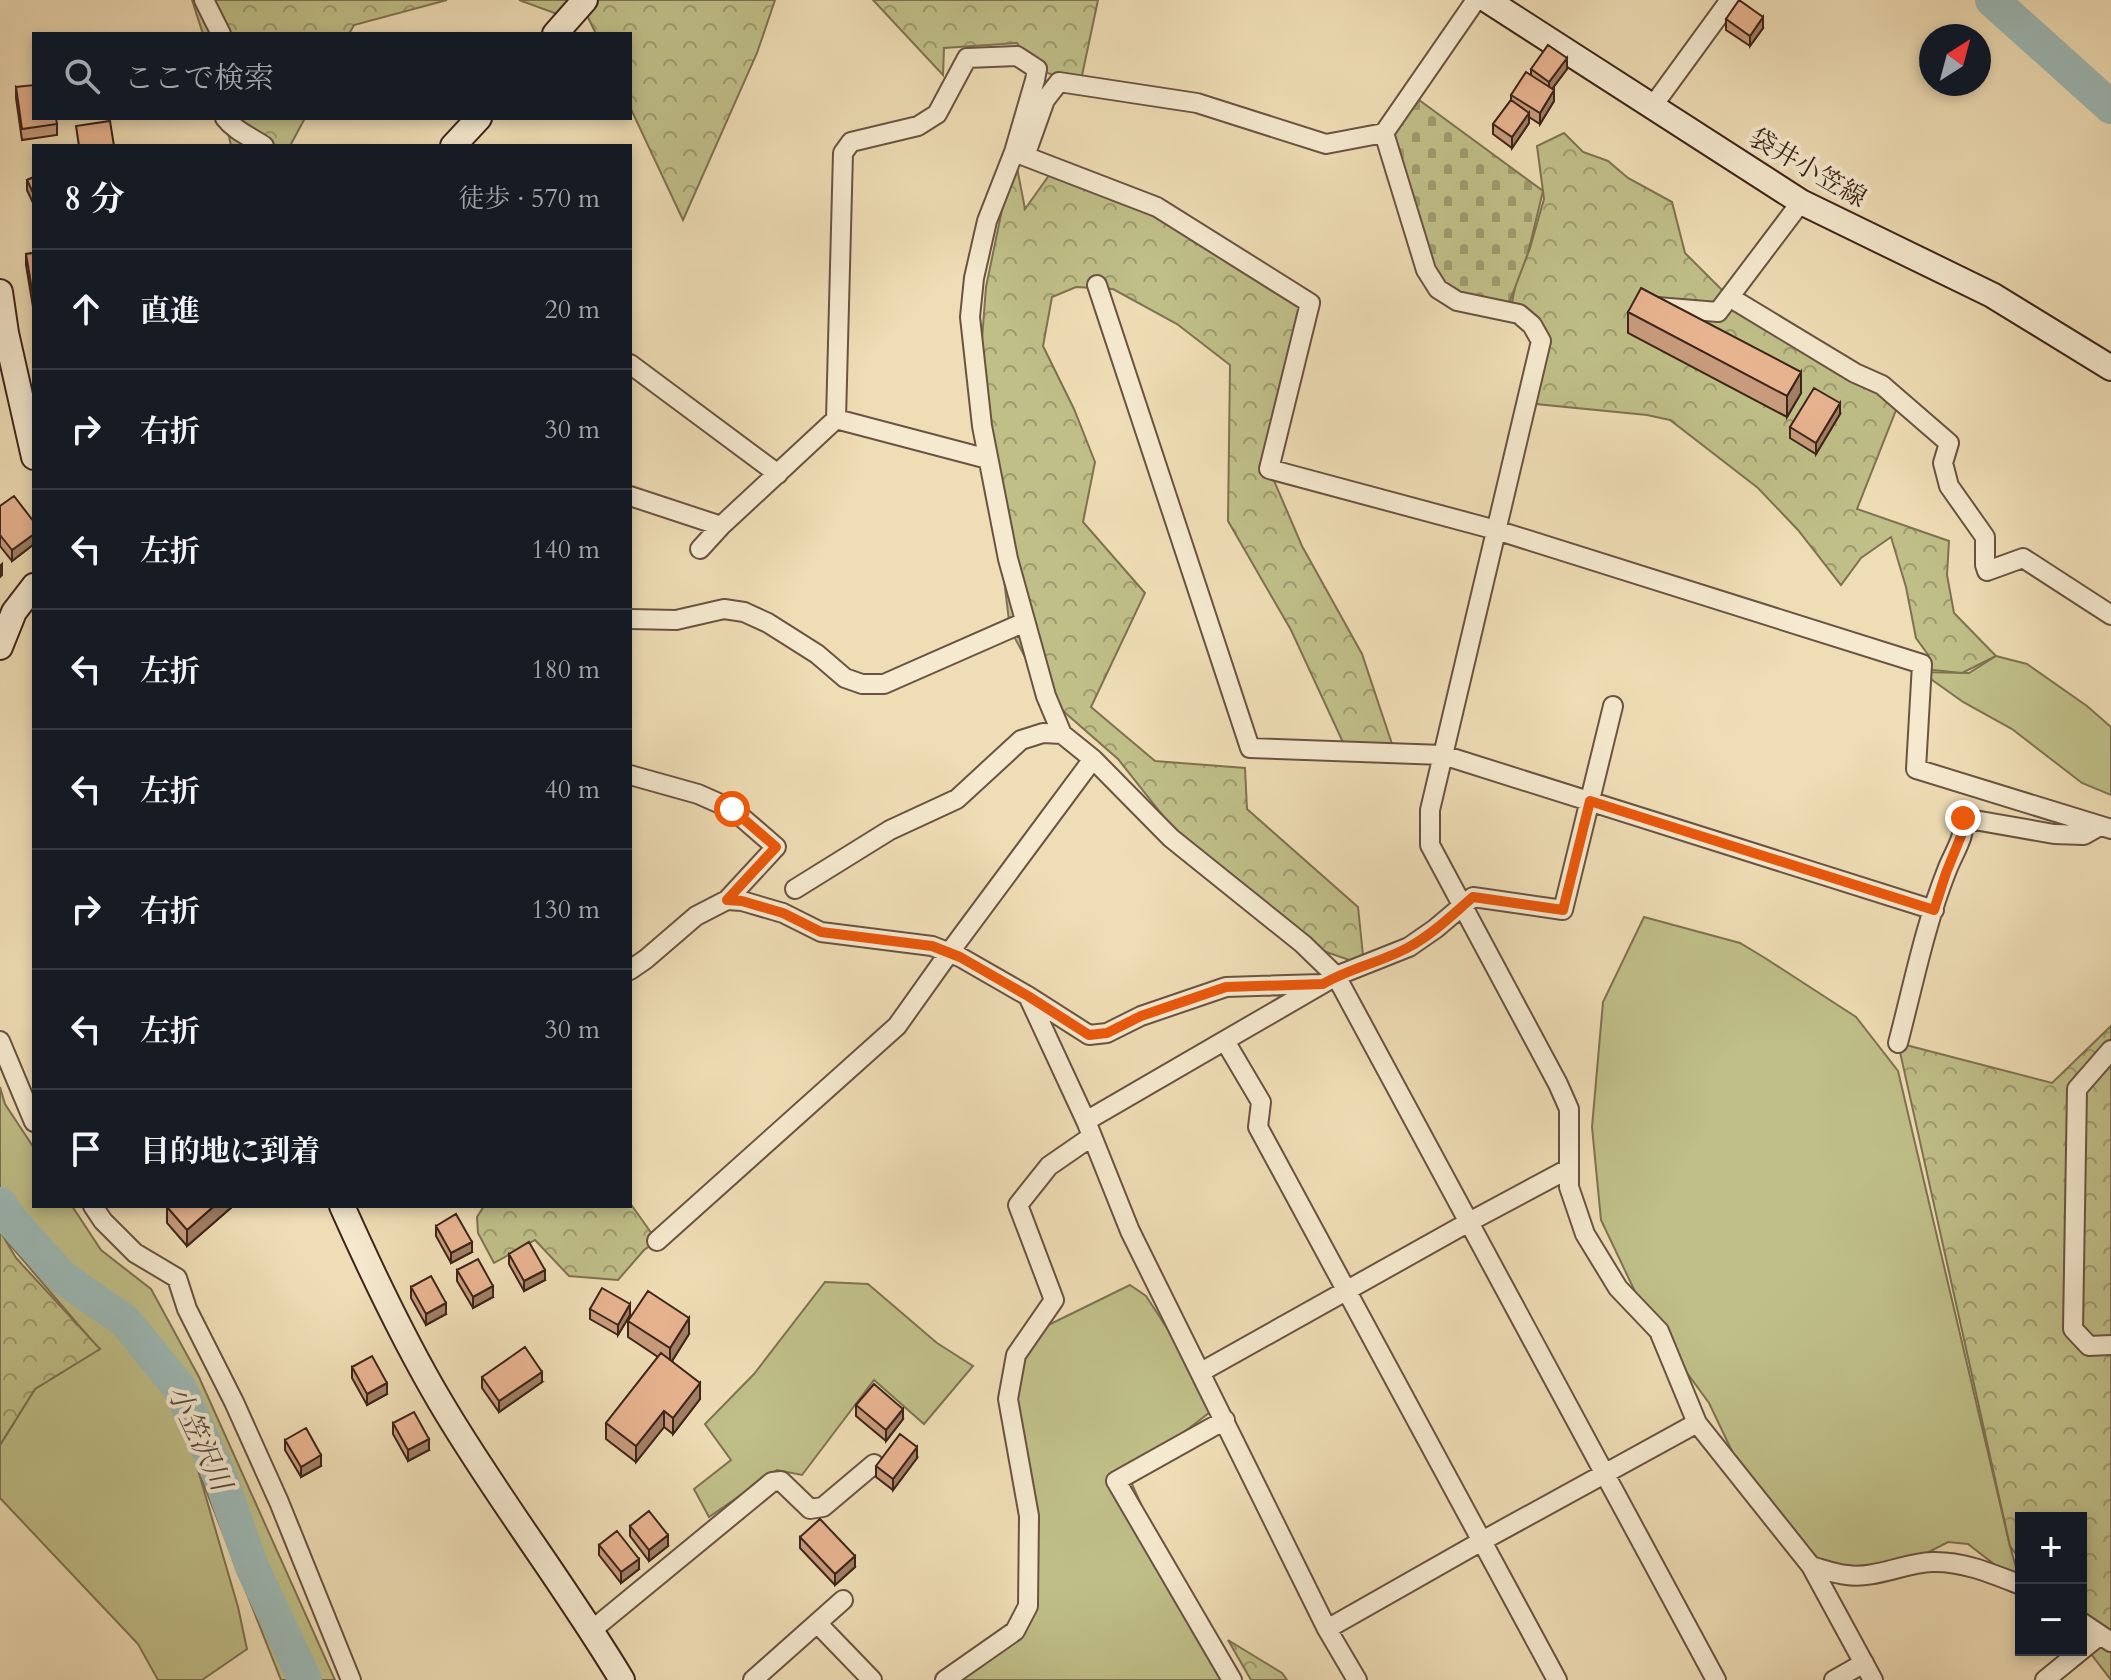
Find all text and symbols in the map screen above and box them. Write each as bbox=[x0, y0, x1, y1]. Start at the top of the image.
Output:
north arrow bbox=[1919, 24, 1991, 96]
search box bbox=[32, 32, 632, 120]
icon: search bbox=[60, 54, 104, 98]
text: ここで検索 bbox=[124, 58, 274, 99]
street label: 袋井小笠線 bbox=[1743, 120, 1873, 216]
text: 8 分 bbox=[64, 176, 125, 222]
text: 徒歩 · 570 m bbox=[459, 181, 600, 216]
icon: ahead bbox=[64, 287, 108, 331]
text: 直進 bbox=[140, 291, 200, 332]
text: 20 m bbox=[544, 292, 600, 327]
icon: right bbox=[64, 407, 108, 451]
text: 右折 bbox=[140, 411, 200, 452]
text: 30 m bbox=[544, 412, 600, 447]
icon: left bbox=[64, 527, 108, 571]
text: 左折 bbox=[140, 531, 200, 572]
text: 140 m bbox=[531, 532, 600, 567]
icon: left bbox=[64, 647, 108, 691]
text: 左折 bbox=[140, 651, 200, 692]
text: 180 m bbox=[531, 652, 600, 687]
icon: left bbox=[64, 767, 108, 811]
text: 左折 bbox=[140, 771, 200, 812]
text: 40 m bbox=[544, 772, 600, 807]
route start bbox=[714, 791, 750, 827]
route end bbox=[1945, 800, 1981, 836]
icon: right bbox=[64, 887, 108, 931]
text: 右折 bbox=[140, 891, 200, 932]
text: 130 m bbox=[531, 892, 600, 927]
icon: left bbox=[64, 1007, 108, 1051]
text: 左折 bbox=[140, 1011, 200, 1052]
text: 30 m bbox=[544, 1012, 600, 1047]
icon: arrive bbox=[64, 1127, 108, 1171]
text: 目的地に到着 bbox=[140, 1131, 320, 1172]
water label: 小笠沢川 bbox=[158, 1379, 241, 1499]
map controls bbox=[2015, 1512, 2087, 1656]
button: + bbox=[2015, 1512, 2087, 1584]
button: − bbox=[2015, 1584, 2087, 1656]

